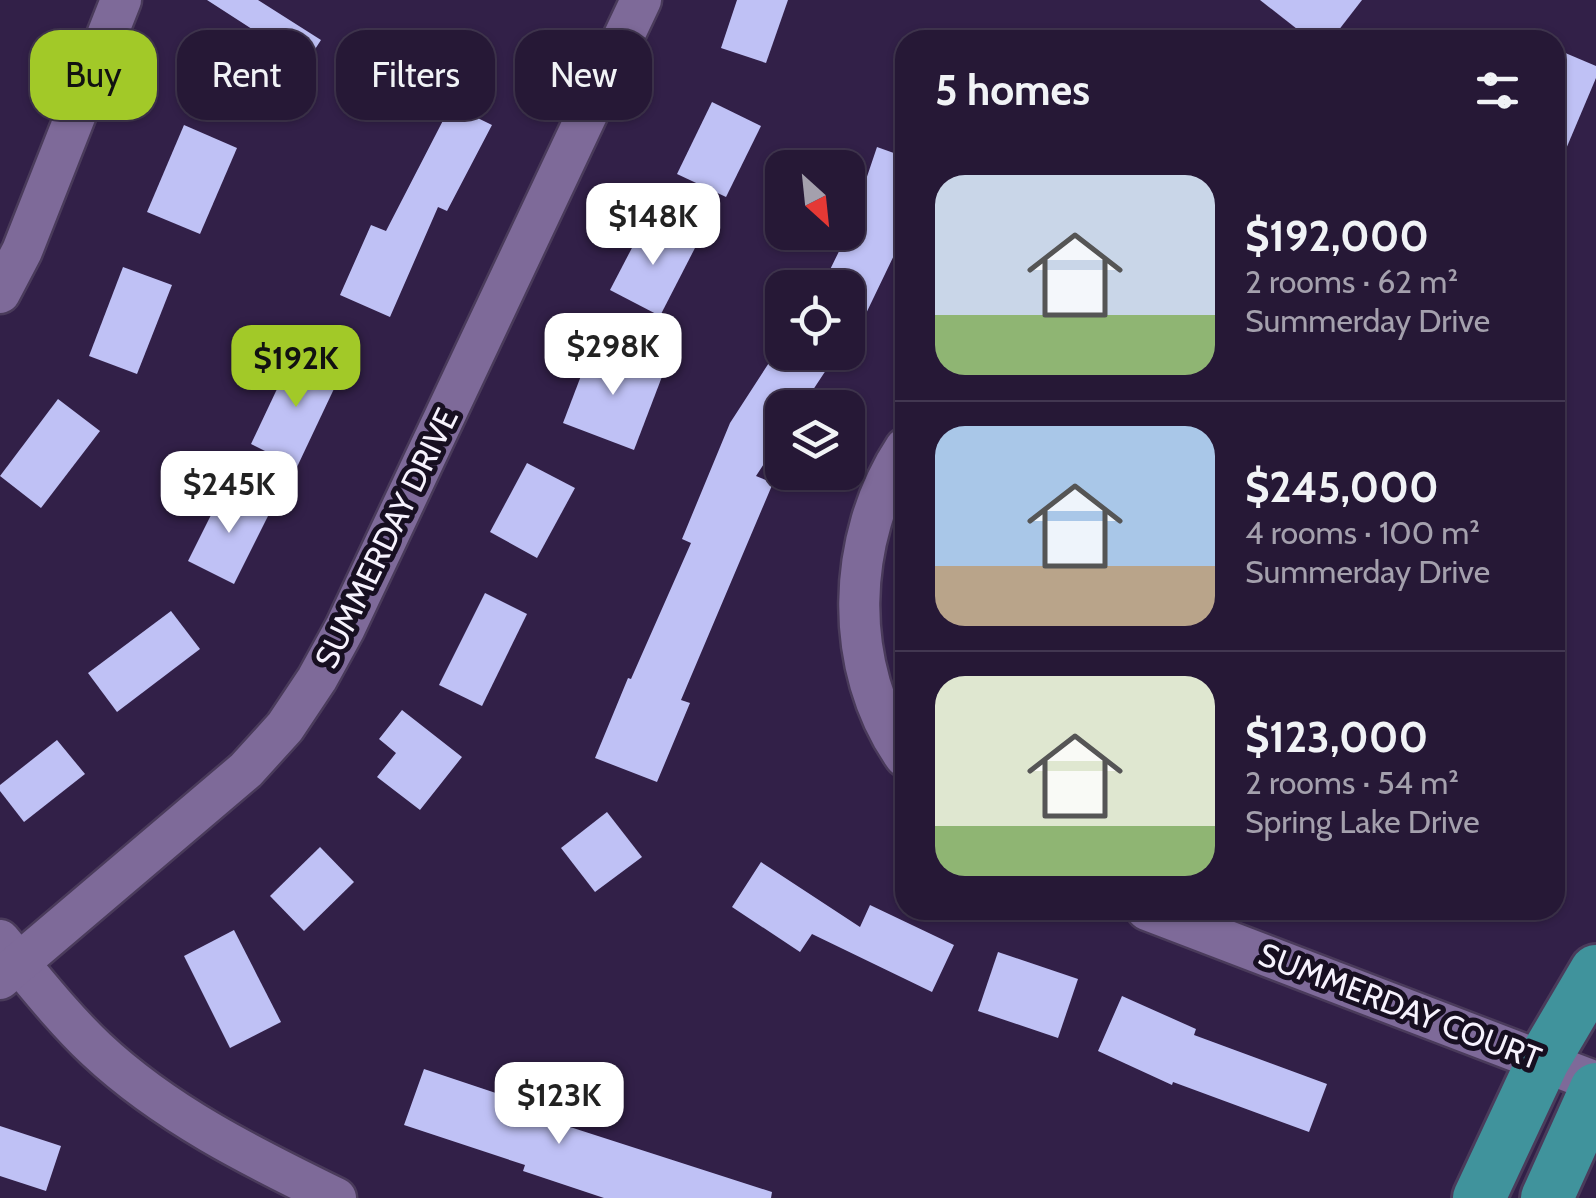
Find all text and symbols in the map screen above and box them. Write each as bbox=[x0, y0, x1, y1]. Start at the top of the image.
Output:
chip: Buy bbox=[30, 30, 157, 120]
chip: Rent bbox=[177, 30, 316, 120]
chip: Filters bbox=[336, 30, 495, 120]
chip: New bbox=[515, 30, 652, 120]
icon: filters bbox=[1470, 63, 1525, 118]
text: 5 homes bbox=[935, 64, 1090, 116]
north arrow bbox=[765, 150, 865, 250]
map controls bbox=[765, 150, 865, 490]
pin: $148K bbox=[583, 183, 723, 268]
text: $148K bbox=[608, 196, 698, 235]
text: $192,000 bbox=[1245, 210, 1429, 262]
icon: home bbox=[1015, 215, 1135, 335]
text: 2 rooms · 62 m² bbox=[1245, 262, 1458, 301]
button: locate bbox=[765, 270, 865, 370]
text: Summerday Drive bbox=[1245, 301, 1490, 340]
pin: $298K bbox=[543, 313, 683, 398]
pin: $192K bbox=[226, 325, 366, 410]
text: $298K bbox=[567, 326, 659, 365]
text: $192K bbox=[253, 338, 339, 377]
button: layers bbox=[765, 390, 865, 490]
street label: SUMMERDAY DRIVE bbox=[306, 402, 466, 674]
pin: $245K bbox=[159, 451, 299, 536]
text: $245,000 bbox=[1245, 461, 1439, 513]
text: $245K bbox=[183, 464, 275, 503]
icon: home bbox=[1015, 466, 1135, 586]
text: 4 rooms · 100 m² bbox=[1245, 513, 1480, 552]
text: Summerday Drive bbox=[1245, 552, 1490, 591]
text: $123,000 bbox=[1245, 711, 1428, 763]
icon: home bbox=[1015, 716, 1135, 836]
text: 2 rooms · 54 m² bbox=[1245, 763, 1459, 802]
text: Spring Lake Drive bbox=[1245, 802, 1480, 841]
street label: SUMMERDAY COURT bbox=[1253, 934, 1547, 1078]
pin: $123K bbox=[489, 1062, 629, 1147]
text: $123K bbox=[517, 1075, 601, 1114]

